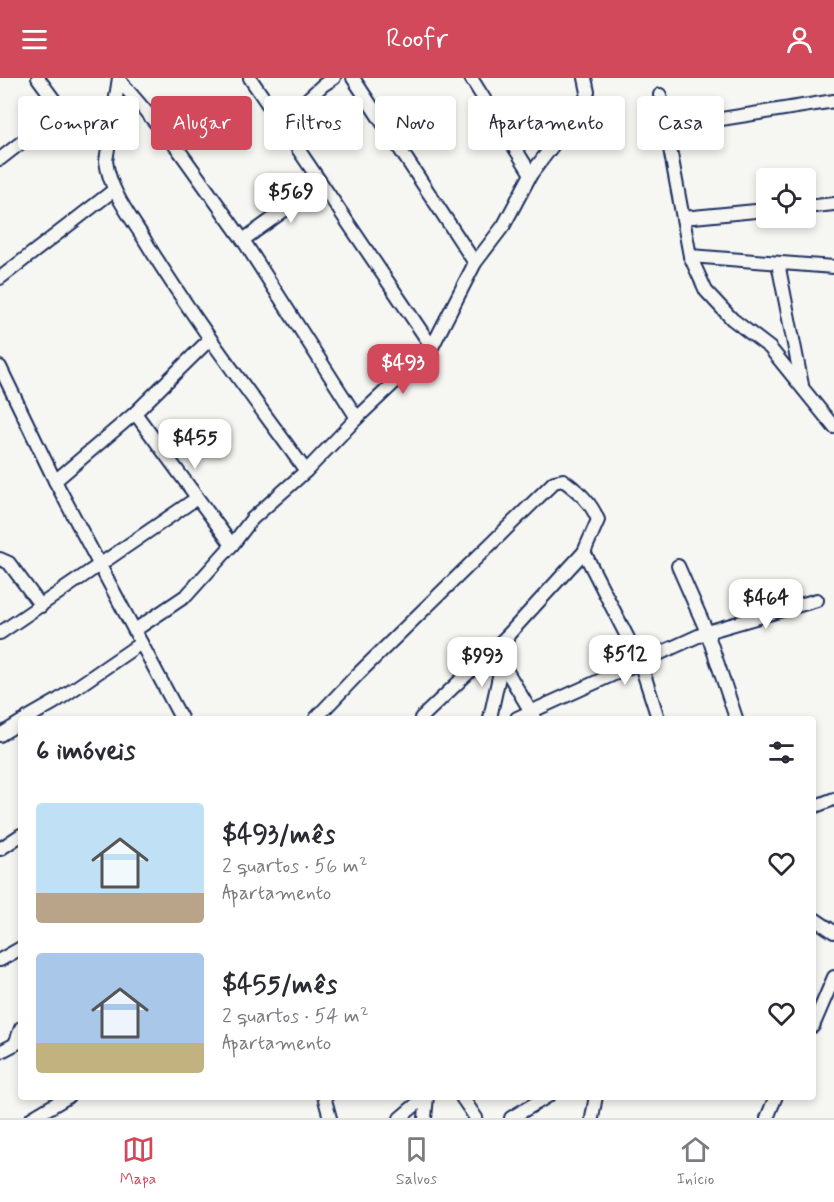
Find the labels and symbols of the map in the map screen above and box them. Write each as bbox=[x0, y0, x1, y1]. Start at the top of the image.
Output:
pin: $569 bbox=[255, 173, 327, 224]
pin: $493 bbox=[367, 344, 439, 395]
pin: $455 bbox=[159, 419, 231, 470]
pin: $464 bbox=[730, 579, 802, 630]
pin: $512 bbox=[589, 635, 661, 686]
pin: $993 bbox=[446, 637, 518, 688]

